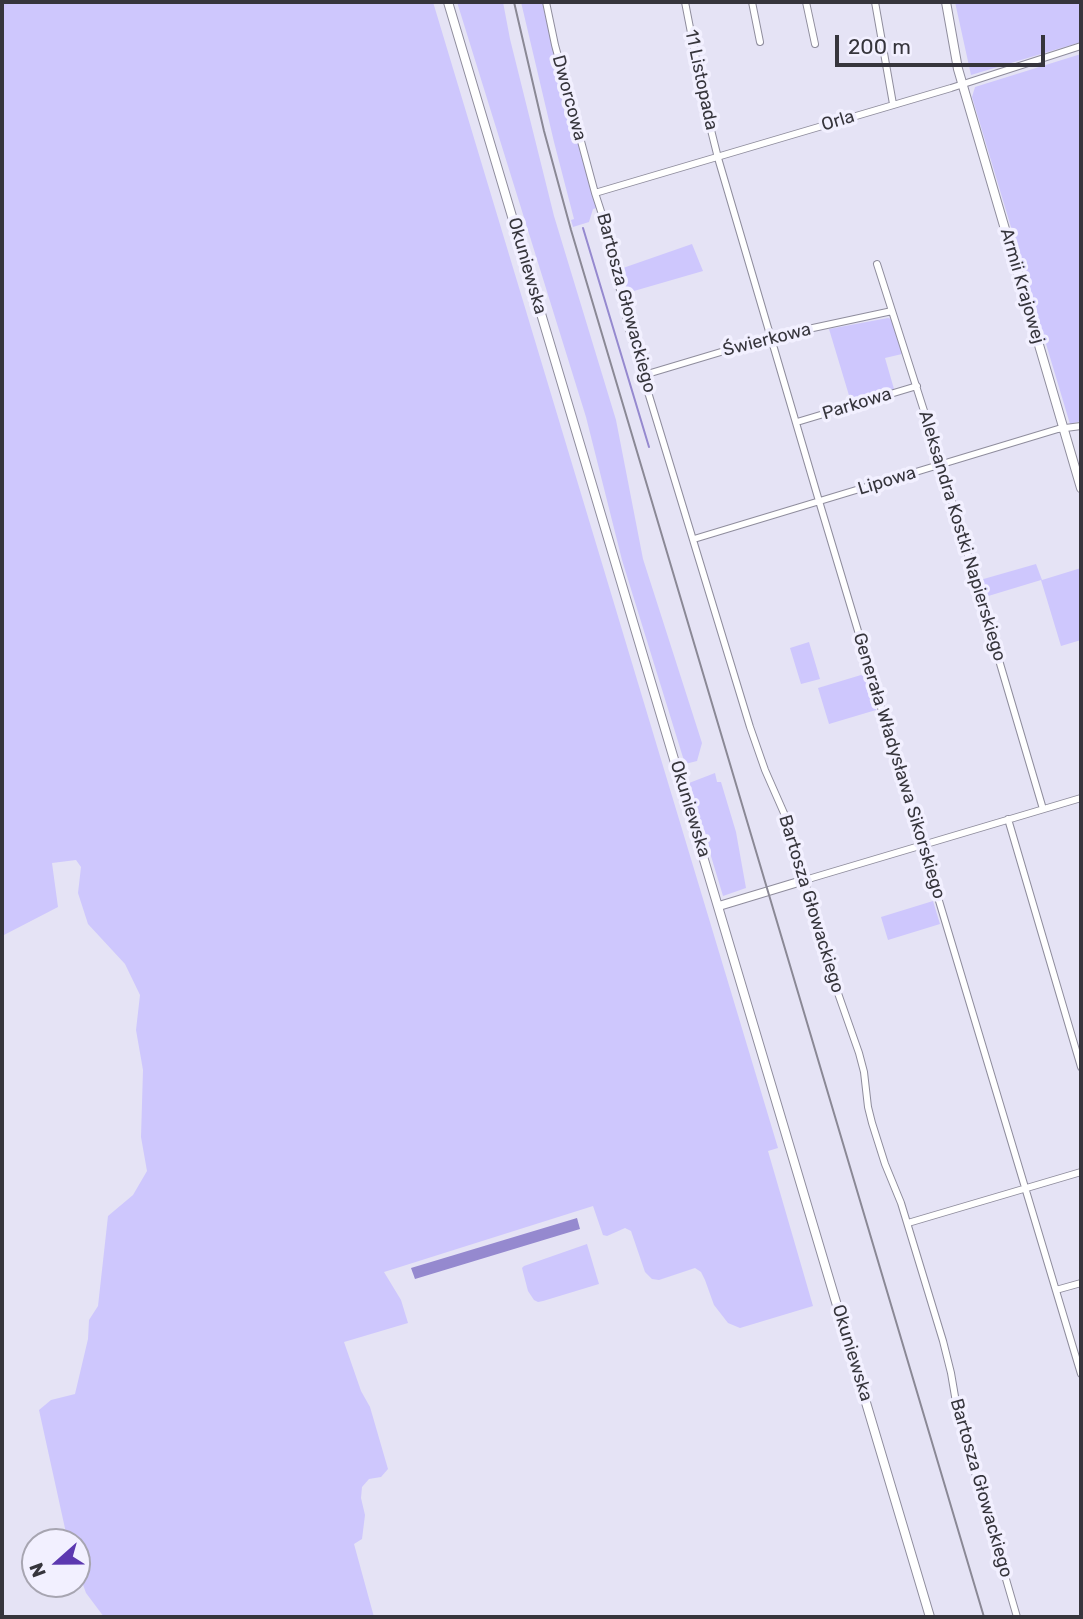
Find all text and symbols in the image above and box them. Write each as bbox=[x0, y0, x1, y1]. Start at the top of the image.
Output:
scale bar bbox=[838, 21, 1048, 65]
street label: 11 Listopada bbox=[680, 28, 722, 132]
text: 200 m bbox=[848, 34, 911, 59]
street label: Dworcowa bbox=[547, 53, 591, 143]
street label: Orla bbox=[819, 106, 857, 136]
street label: Bartosza Głowackiego bbox=[592, 211, 660, 395]
street label: Okuniewska bbox=[503, 215, 551, 317]
street label: Armii Krajowej bbox=[995, 226, 1049, 346]
street label: Świerkowa bbox=[721, 319, 813, 361]
street label: Parkowa bbox=[820, 383, 894, 425]
street label: Aleksandra Kostki Napierskiego bbox=[914, 408, 1010, 664]
street label: Lipowa bbox=[855, 462, 919, 500]
street label: Generała Władysława Sikorskiego bbox=[848, 630, 950, 902]
street label: Okuniewska bbox=[665, 758, 715, 860]
street label: Bartosza Głowackiego bbox=[774, 812, 848, 996]
street label: Okuniewska bbox=[827, 1302, 877, 1404]
street label: Bartosza Głowackiego bbox=[945, 1396, 1017, 1580]
north arrow bbox=[21, 1528, 91, 1598]
text: N bbox=[25, 1559, 51, 1580]

